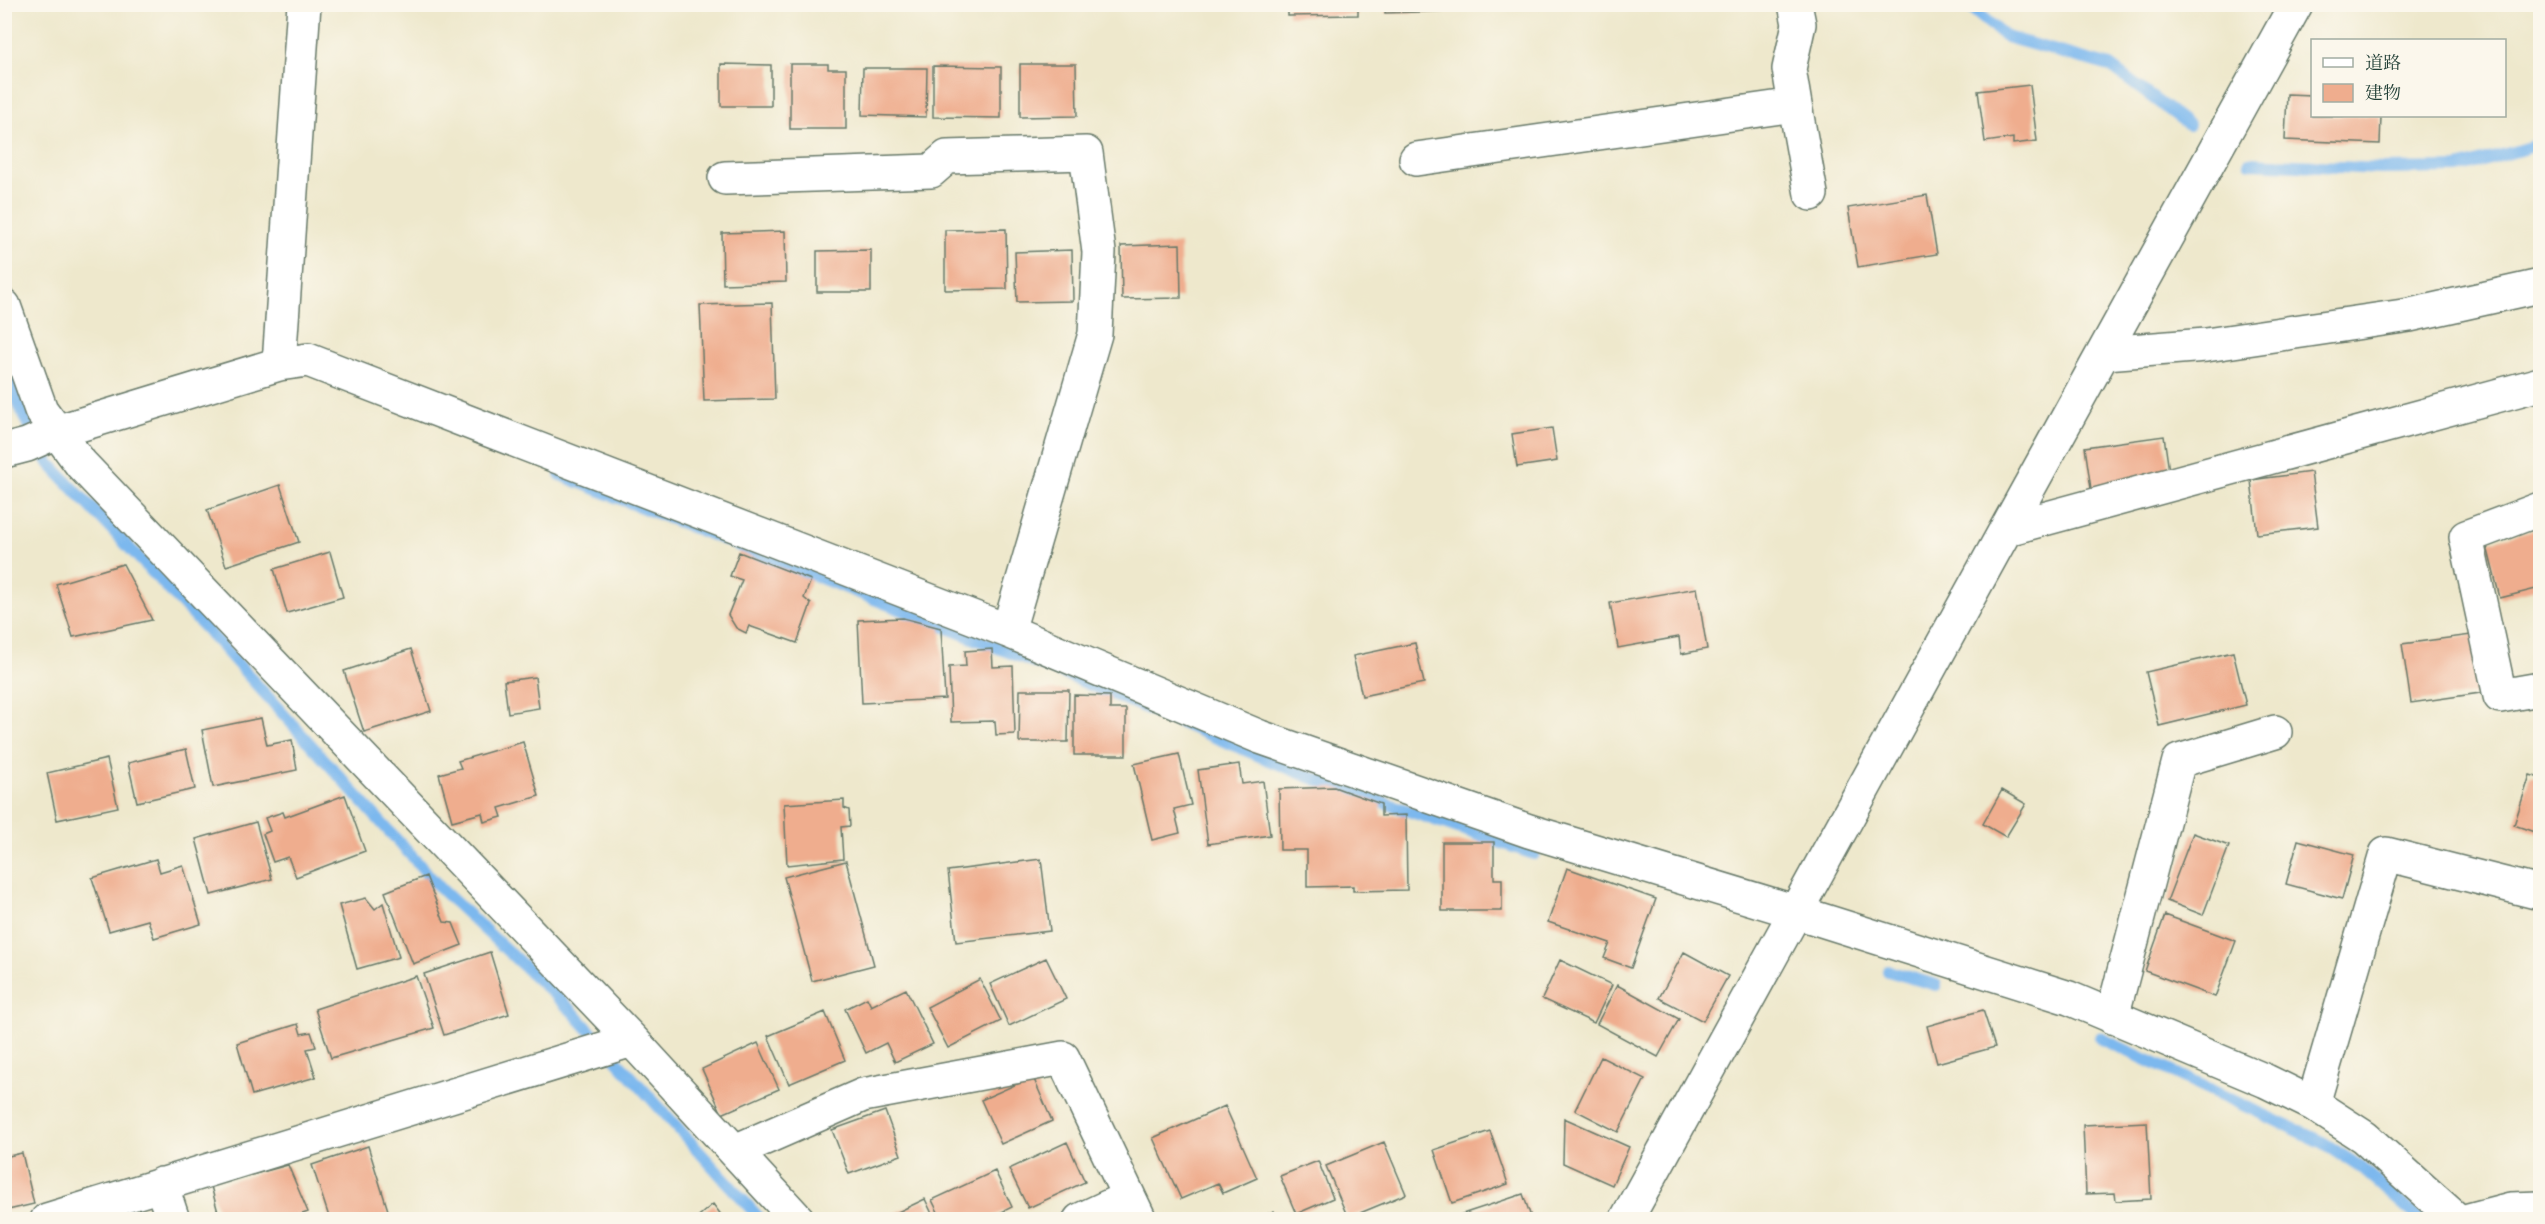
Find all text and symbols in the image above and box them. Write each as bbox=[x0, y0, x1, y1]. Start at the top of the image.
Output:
legend bbox=[2311, 39, 2506, 117]
text: 道路 bbox=[2365, 52, 2401, 75]
text: 建物 bbox=[2365, 82, 2401, 105]

